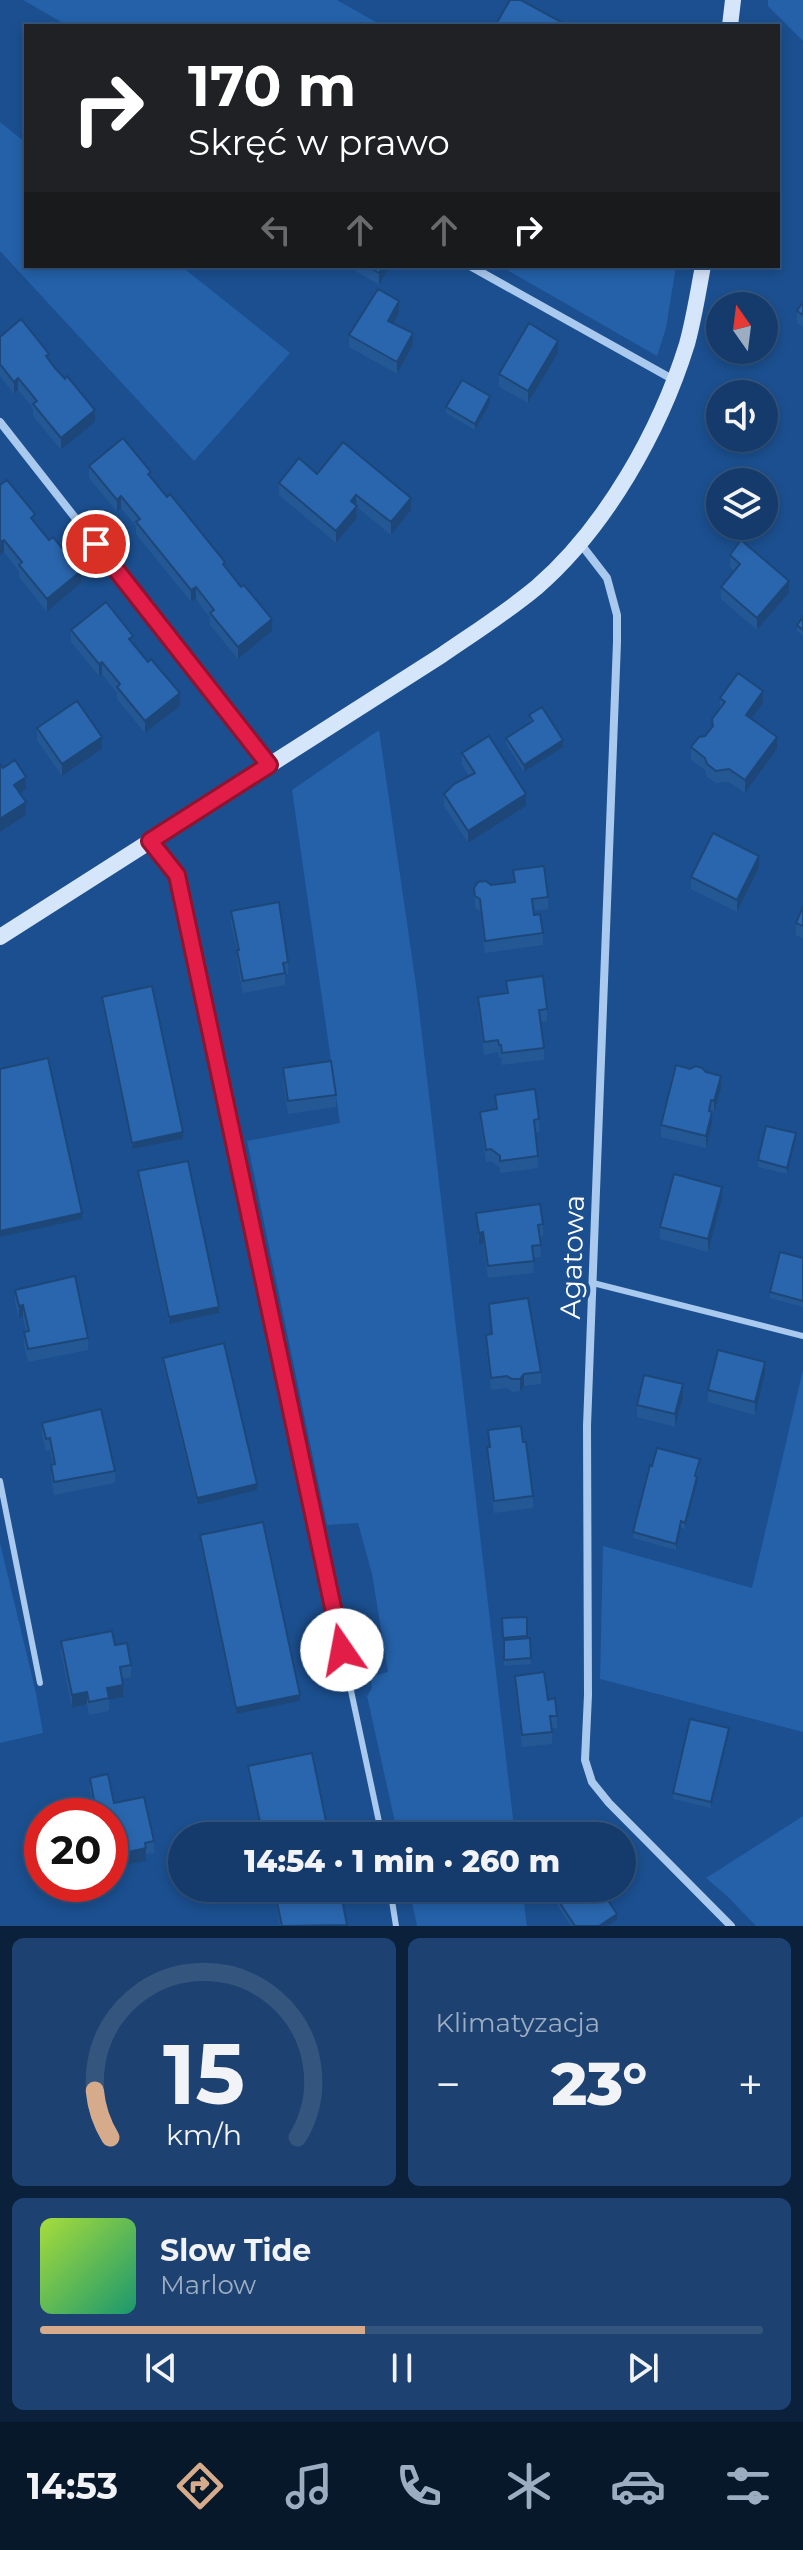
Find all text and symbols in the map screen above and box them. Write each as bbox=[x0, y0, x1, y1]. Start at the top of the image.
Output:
text: 170 m bbox=[188, 52, 356, 120]
icon: right bbox=[56, 56, 160, 160]
text: Skręć w prawo bbox=[188, 120, 450, 164]
icon: left bbox=[254, 208, 298, 252]
icon: ahead bbox=[338, 208, 382, 252]
icon: ahead bbox=[422, 208, 466, 252]
icon: right bbox=[506, 208, 550, 252]
north arrow bbox=[706, 292, 778, 364]
map controls bbox=[706, 292, 778, 540]
button: sound bbox=[706, 380, 778, 452]
button: layers bbox=[706, 468, 778, 540]
pin bbox=[62, 510, 130, 578]
icon: arrive bbox=[74, 522, 118, 566]
street label: Agatowa bbox=[553, 1194, 591, 1320]
position arrow bbox=[300, 1608, 384, 1692]
speed limit sign: 20 bbox=[24, 1798, 128, 1902]
text: 14:54 · 1 min · 260 m bbox=[244, 1843, 560, 1880]
text: Klimatyzacja bbox=[436, 2007, 600, 2039]
text: 15 bbox=[163, 2023, 245, 2125]
text: 23° bbox=[551, 2047, 647, 2120]
text: − bbox=[436, 2057, 461, 2111]
text: + bbox=[738, 2057, 763, 2111]
text: km/h bbox=[166, 2117, 242, 2152]
text: Slow Tide bbox=[160, 2232, 311, 2269]
text: Marlow bbox=[160, 2269, 256, 2301]
icon: previous bbox=[139, 2346, 183, 2390]
icon: pause bbox=[380, 2346, 424, 2390]
icon: next bbox=[621, 2346, 665, 2390]
icon: directions bbox=[172, 2458, 228, 2514]
icon: music bbox=[281, 2458, 337, 2514]
icon: phone bbox=[391, 2458, 447, 2514]
icon: climate bbox=[501, 2458, 557, 2514]
icon: car bbox=[610, 2458, 666, 2514]
icon: filters bbox=[720, 2458, 776, 2514]
text: 14:53 bbox=[27, 2464, 118, 2508]

